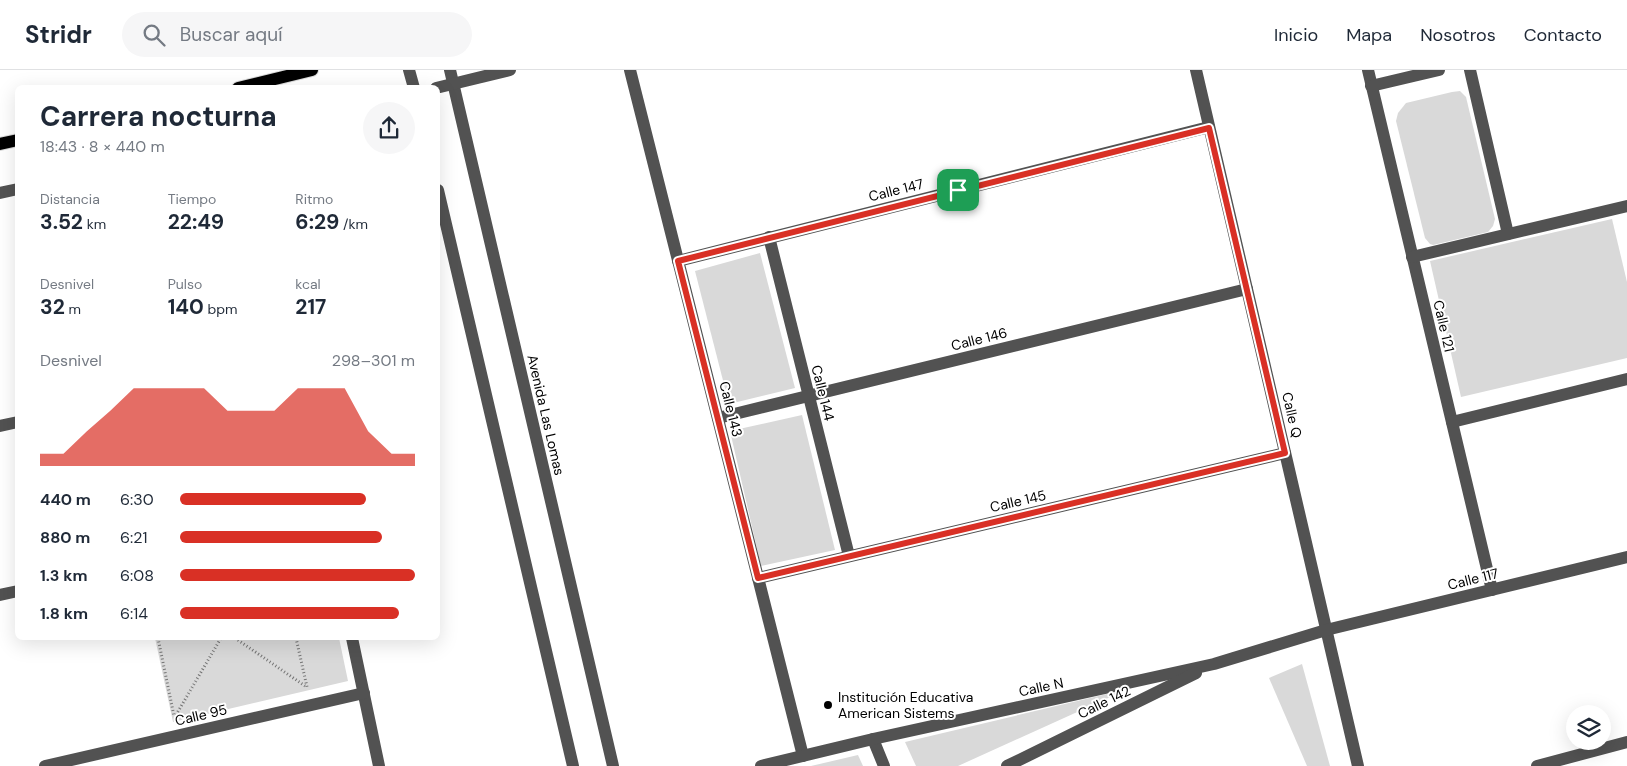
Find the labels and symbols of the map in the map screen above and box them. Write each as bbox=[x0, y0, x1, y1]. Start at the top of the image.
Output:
pin bbox=[937, 169, 979, 211]
street label: Calle 147 bbox=[867, 175, 925, 205]
street label: Calle 121 bbox=[1429, 298, 1459, 354]
street label: Calle 146 bbox=[949, 323, 1009, 355]
street label: Avenida Las Lomas bbox=[523, 353, 569, 477]
street label: Calle 144 bbox=[807, 363, 839, 423]
street label: Calle 143 bbox=[715, 379, 747, 439]
street label: Calle Q bbox=[1278, 390, 1306, 440]
street label: Calle 145 bbox=[988, 486, 1048, 516]
street label: Calle 117 bbox=[1446, 564, 1500, 594]
street label: Calle N bbox=[1017, 673, 1065, 701]
street label: Calle 142 bbox=[1075, 682, 1133, 722]
place label: Institución Educativa American Sistems bbox=[838, 688, 973, 722]
marker: Institución Educativa American Sistems bbox=[822, 699, 834, 711]
street label: Calle 95 bbox=[173, 700, 229, 730]

